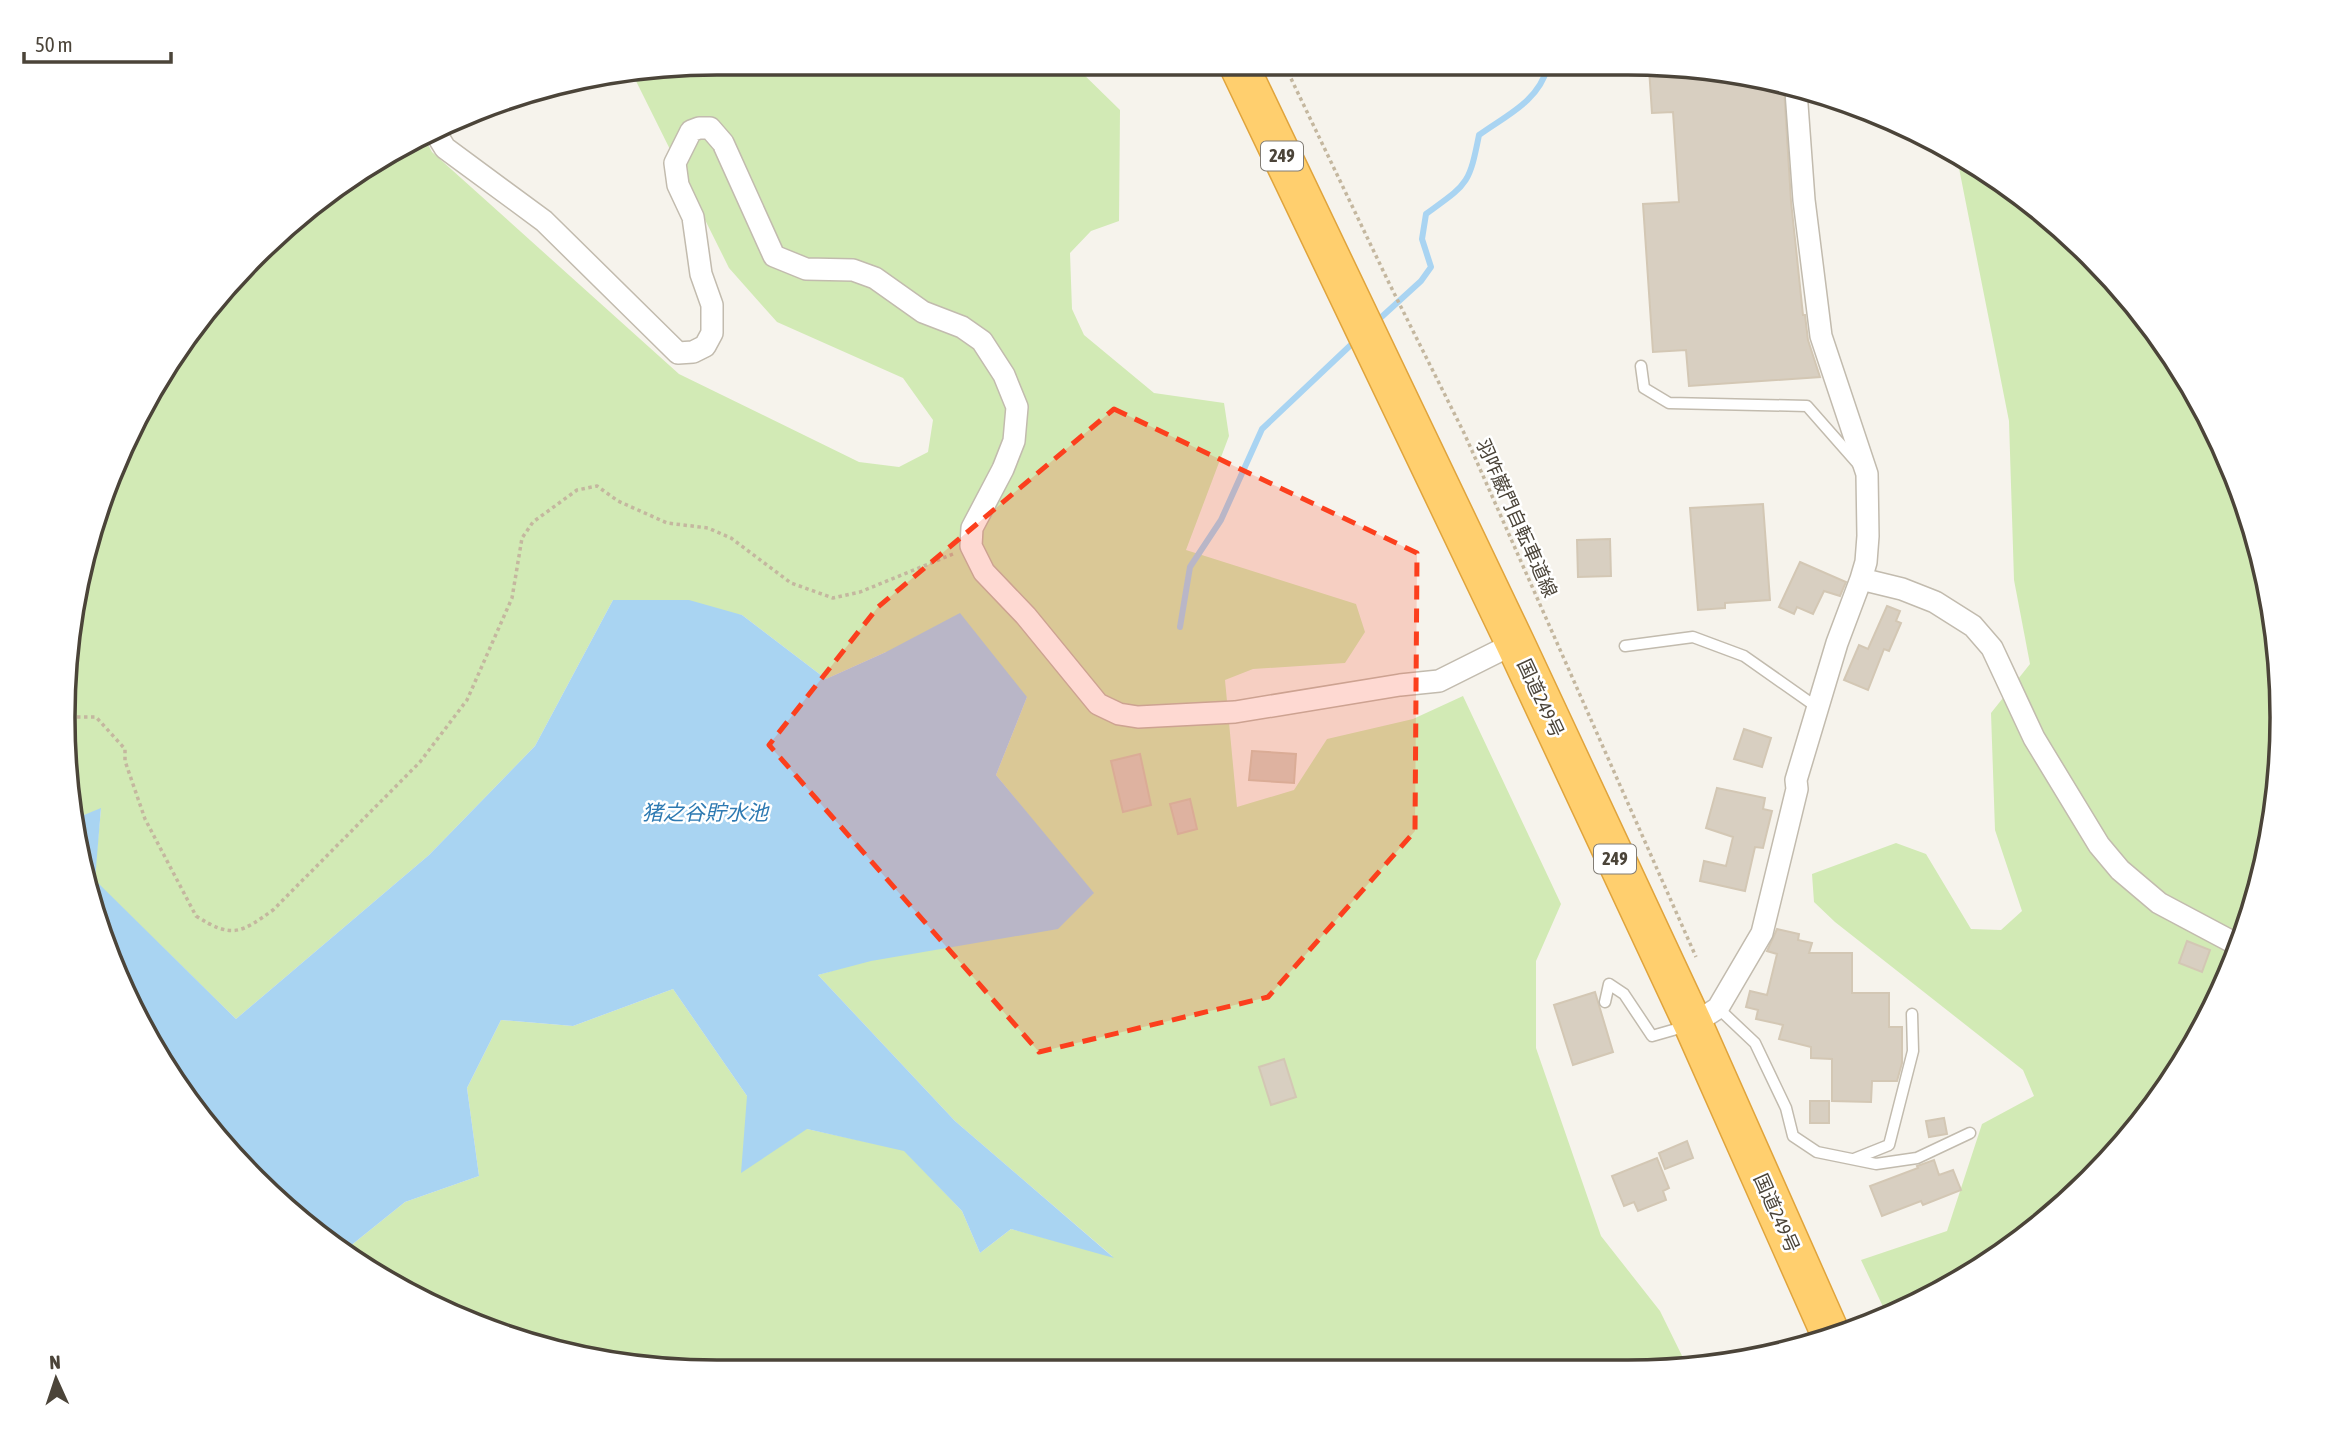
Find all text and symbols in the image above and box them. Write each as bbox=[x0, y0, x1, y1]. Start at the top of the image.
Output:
scale bar bbox=[24, 21, 172, 65]
text: 50 m bbox=[35, 32, 73, 56]
road number: 249 bbox=[1261, 141, 1303, 170]
street label: 羽咋巌門自転車道線 bbox=[1472, 435, 1562, 601]
street label: 国道249号 bbox=[1513, 655, 1569, 741]
water label: 猪之谷貯水池 bbox=[642, 800, 770, 824]
road number: 249 bbox=[1594, 844, 1636, 874]
street label: 国道249号 bbox=[1750, 1170, 1804, 1256]
north arrow bbox=[21, 1344, 91, 1414]
text: N bbox=[49, 1351, 61, 1373]

